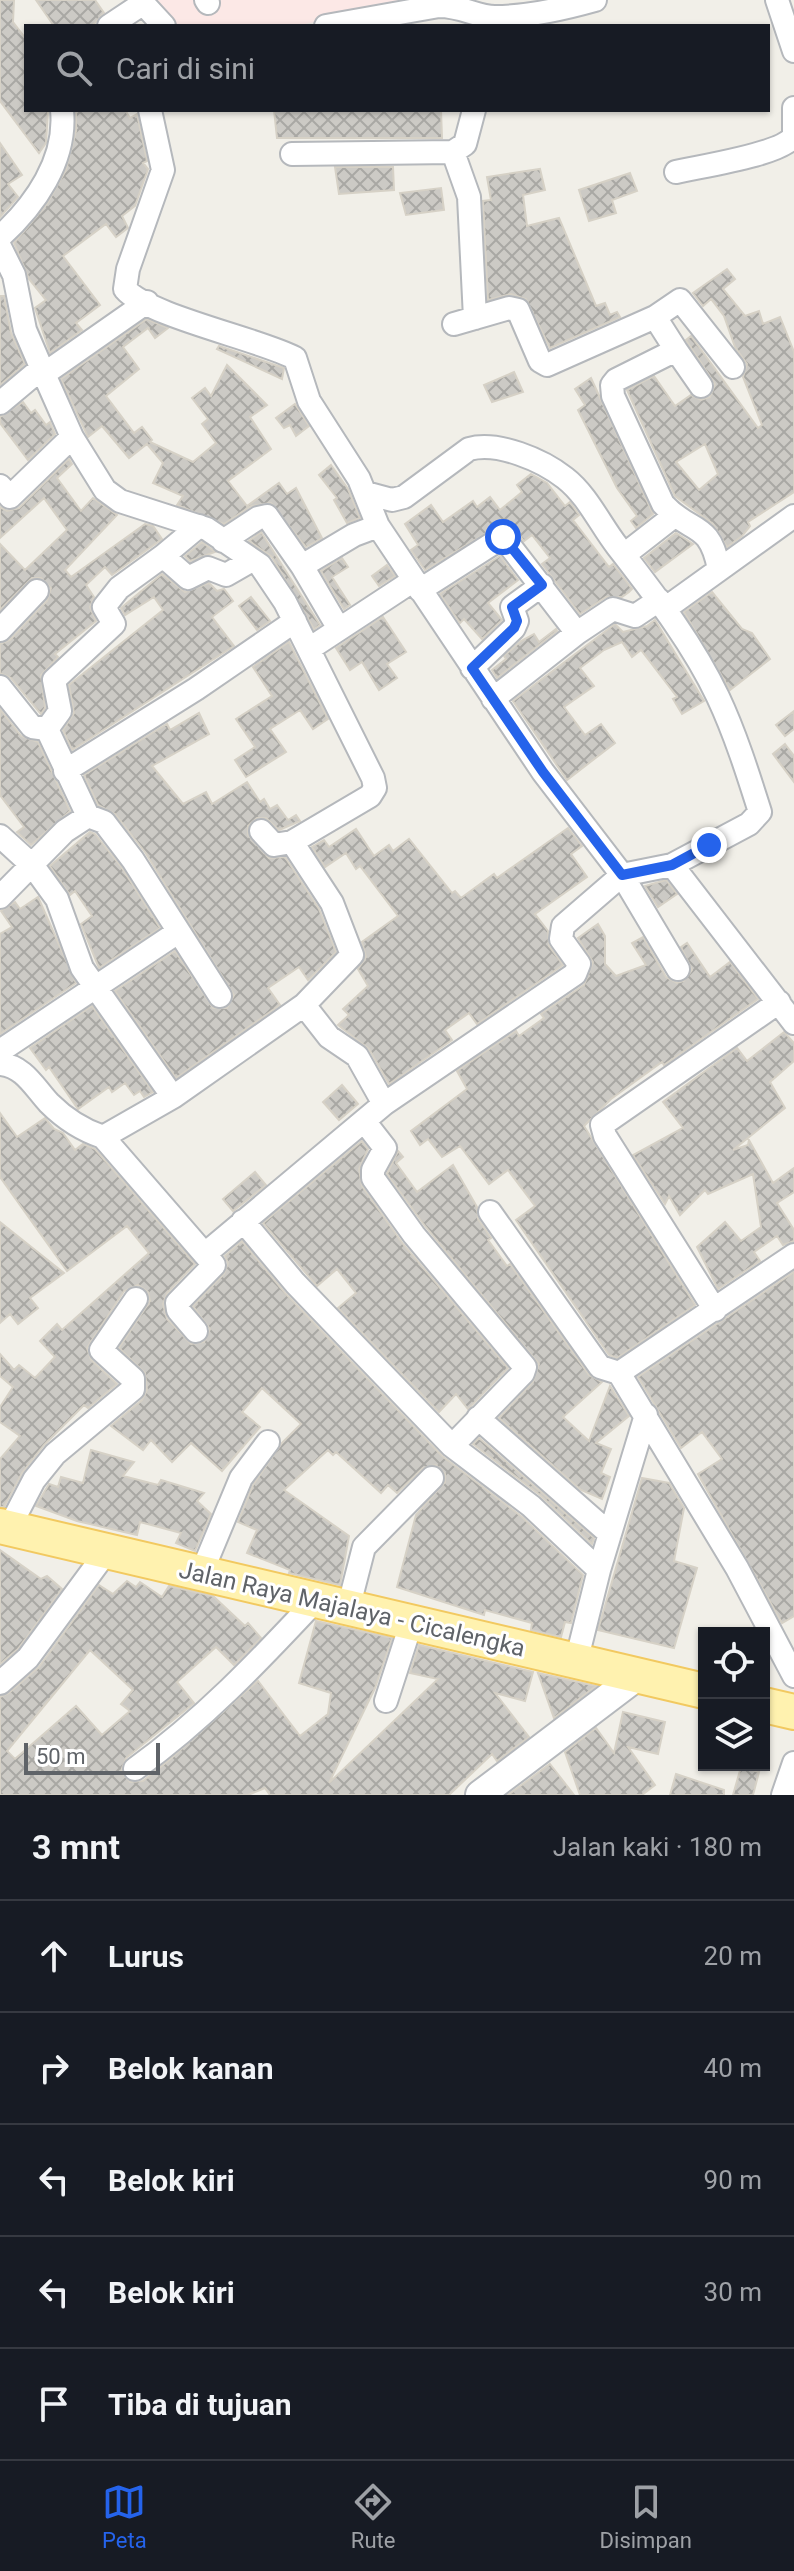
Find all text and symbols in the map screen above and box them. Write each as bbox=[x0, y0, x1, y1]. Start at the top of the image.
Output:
search box bbox=[24, 24, 770, 112]
icon: search bbox=[52, 46, 96, 90]
text: Cari di sini bbox=[116, 51, 255, 86]
route start bbox=[485, 519, 521, 555]
route end bbox=[691, 827, 727, 863]
street label: Jalan Raya Majalaya - Cicalengka bbox=[176, 1556, 528, 1662]
map controls bbox=[698, 1627, 770, 1771]
button: locate bbox=[698, 1627, 770, 1699]
button: layers bbox=[698, 1699, 770, 1771]
scale bar bbox=[24, 1739, 160, 1775]
text: 50 m bbox=[36, 1744, 85, 1769]
text: 3 mnt bbox=[32, 1827, 120, 1867]
text: Jalan kaki · 180 m bbox=[553, 1832, 762, 1862]
icon: ahead bbox=[32, 1934, 76, 1978]
text: Lurus bbox=[108, 1939, 184, 1974]
text: 20 m bbox=[704, 1941, 762, 1971]
icon: right bbox=[32, 2046, 76, 2090]
text: Belok kanan bbox=[108, 2051, 273, 2086]
text: 40 m bbox=[704, 2053, 762, 2083]
icon: left bbox=[32, 2158, 76, 2202]
text: Belok kiri bbox=[108, 2163, 235, 2198]
text: 90 m bbox=[704, 2165, 762, 2195]
icon: left bbox=[32, 2270, 76, 2314]
text: Belok kiri bbox=[108, 2275, 235, 2310]
text: 30 m bbox=[704, 2277, 762, 2307]
icon: arrive bbox=[32, 2382, 76, 2426]
text: Tiba di tujuan bbox=[108, 2387, 292, 2422]
tab: Peta bbox=[102, 2480, 147, 2553]
tab: Rute bbox=[351, 2480, 395, 2553]
tab: Disimpan bbox=[600, 2480, 692, 2553]

